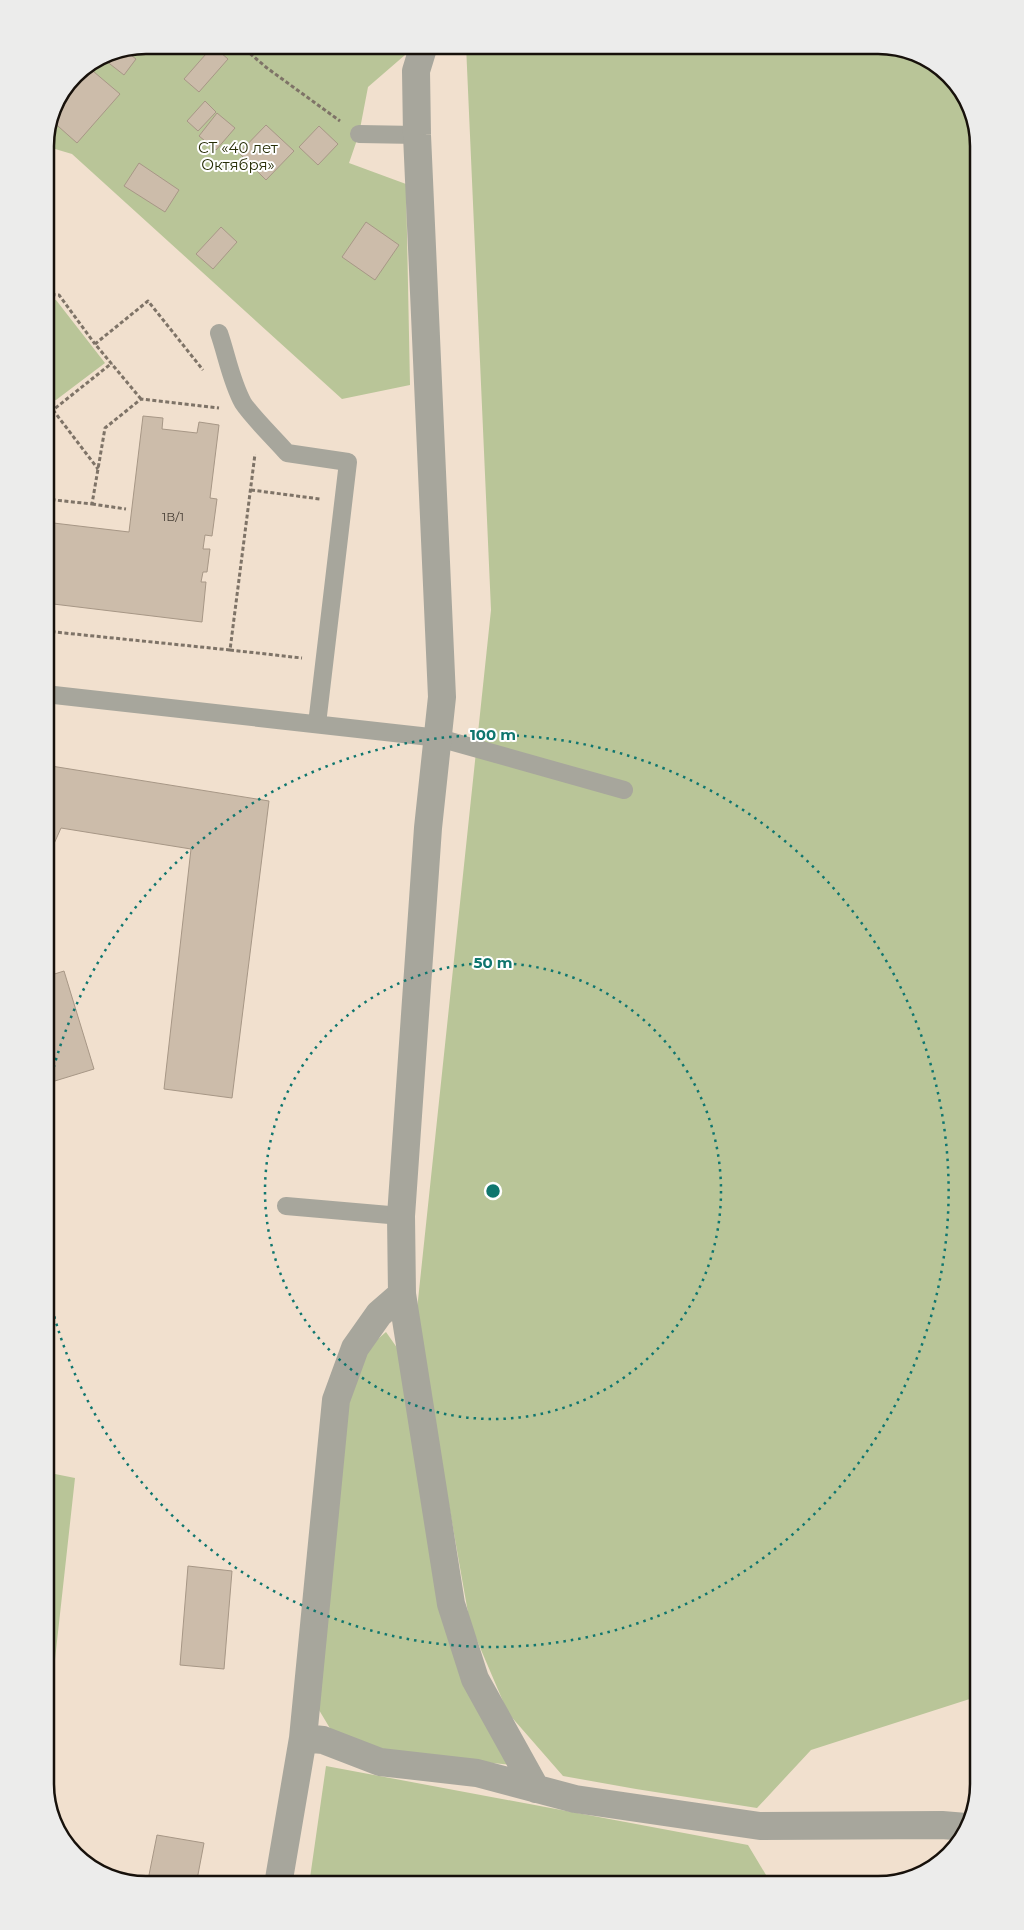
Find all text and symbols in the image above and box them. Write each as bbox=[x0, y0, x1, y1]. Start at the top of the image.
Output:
park label: СТ «40 лет Октября» bbox=[198, 138, 279, 174]
house number: 1В/1 bbox=[162, 509, 184, 524]
text: 100 m bbox=[470, 725, 516, 744]
text: 50 m bbox=[473, 953, 513, 972]
centre of rings bbox=[484, 1182, 502, 1200]

